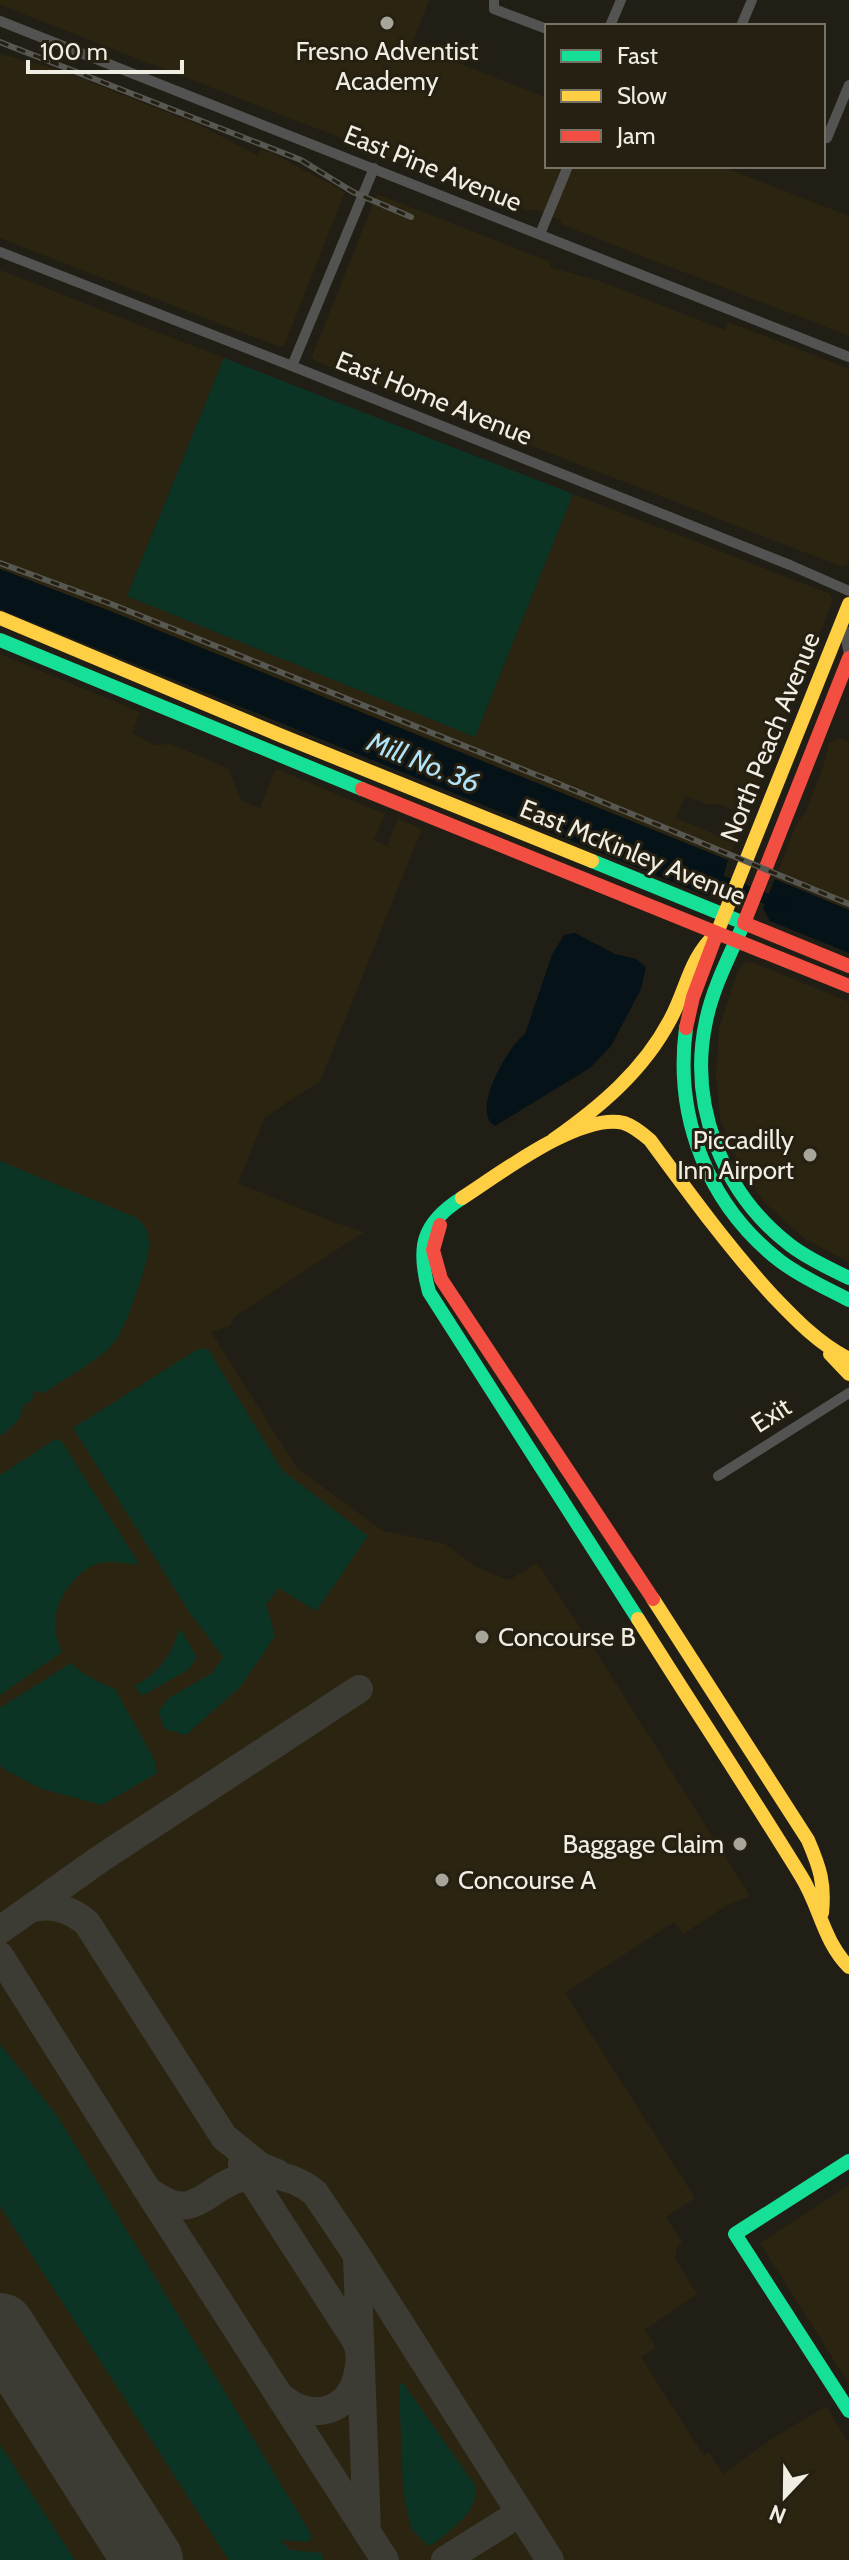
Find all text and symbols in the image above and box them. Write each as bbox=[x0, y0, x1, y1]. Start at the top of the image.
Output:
marker: Fresno Adventist Academy bbox=[378, 14, 396, 32]
scale bar bbox=[28, 24, 182, 74]
legend bbox=[545, 24, 825, 168]
place label: Fresno Adventist Academy bbox=[295, 35, 479, 97]
text: 100 m bbox=[40, 37, 108, 66]
text: Fast bbox=[617, 41, 658, 70]
text: Slow bbox=[617, 81, 667, 110]
street label: East Pine Avenue bbox=[340, 118, 526, 218]
text: Jam bbox=[616, 121, 655, 150]
street label: East Home Avenue bbox=[331, 344, 537, 452]
street label: North Peach Avenue bbox=[713, 627, 827, 847]
water label: Mill No. 36 bbox=[362, 724, 485, 800]
street label: East McKinley Avenue bbox=[515, 792, 751, 912]
place label: Piccadilly Inn Airport bbox=[677, 1124, 794, 1186]
marker: Piccadilly Inn Airport bbox=[801, 1146, 819, 1164]
street label: Exit bbox=[745, 1390, 797, 1440]
place label: Concourse B bbox=[498, 1621, 636, 1653]
marker: Concourse B bbox=[473, 1628, 491, 1646]
place label: Baggage Claim bbox=[563, 1828, 724, 1860]
marker: Baggage Claim bbox=[731, 1835, 749, 1853]
place label: Concourse A bbox=[458, 1864, 596, 1896]
marker: Concourse A bbox=[433, 1871, 451, 1889]
north arrow bbox=[745, 2456, 825, 2536]
text: N bbox=[765, 2499, 790, 2530]

